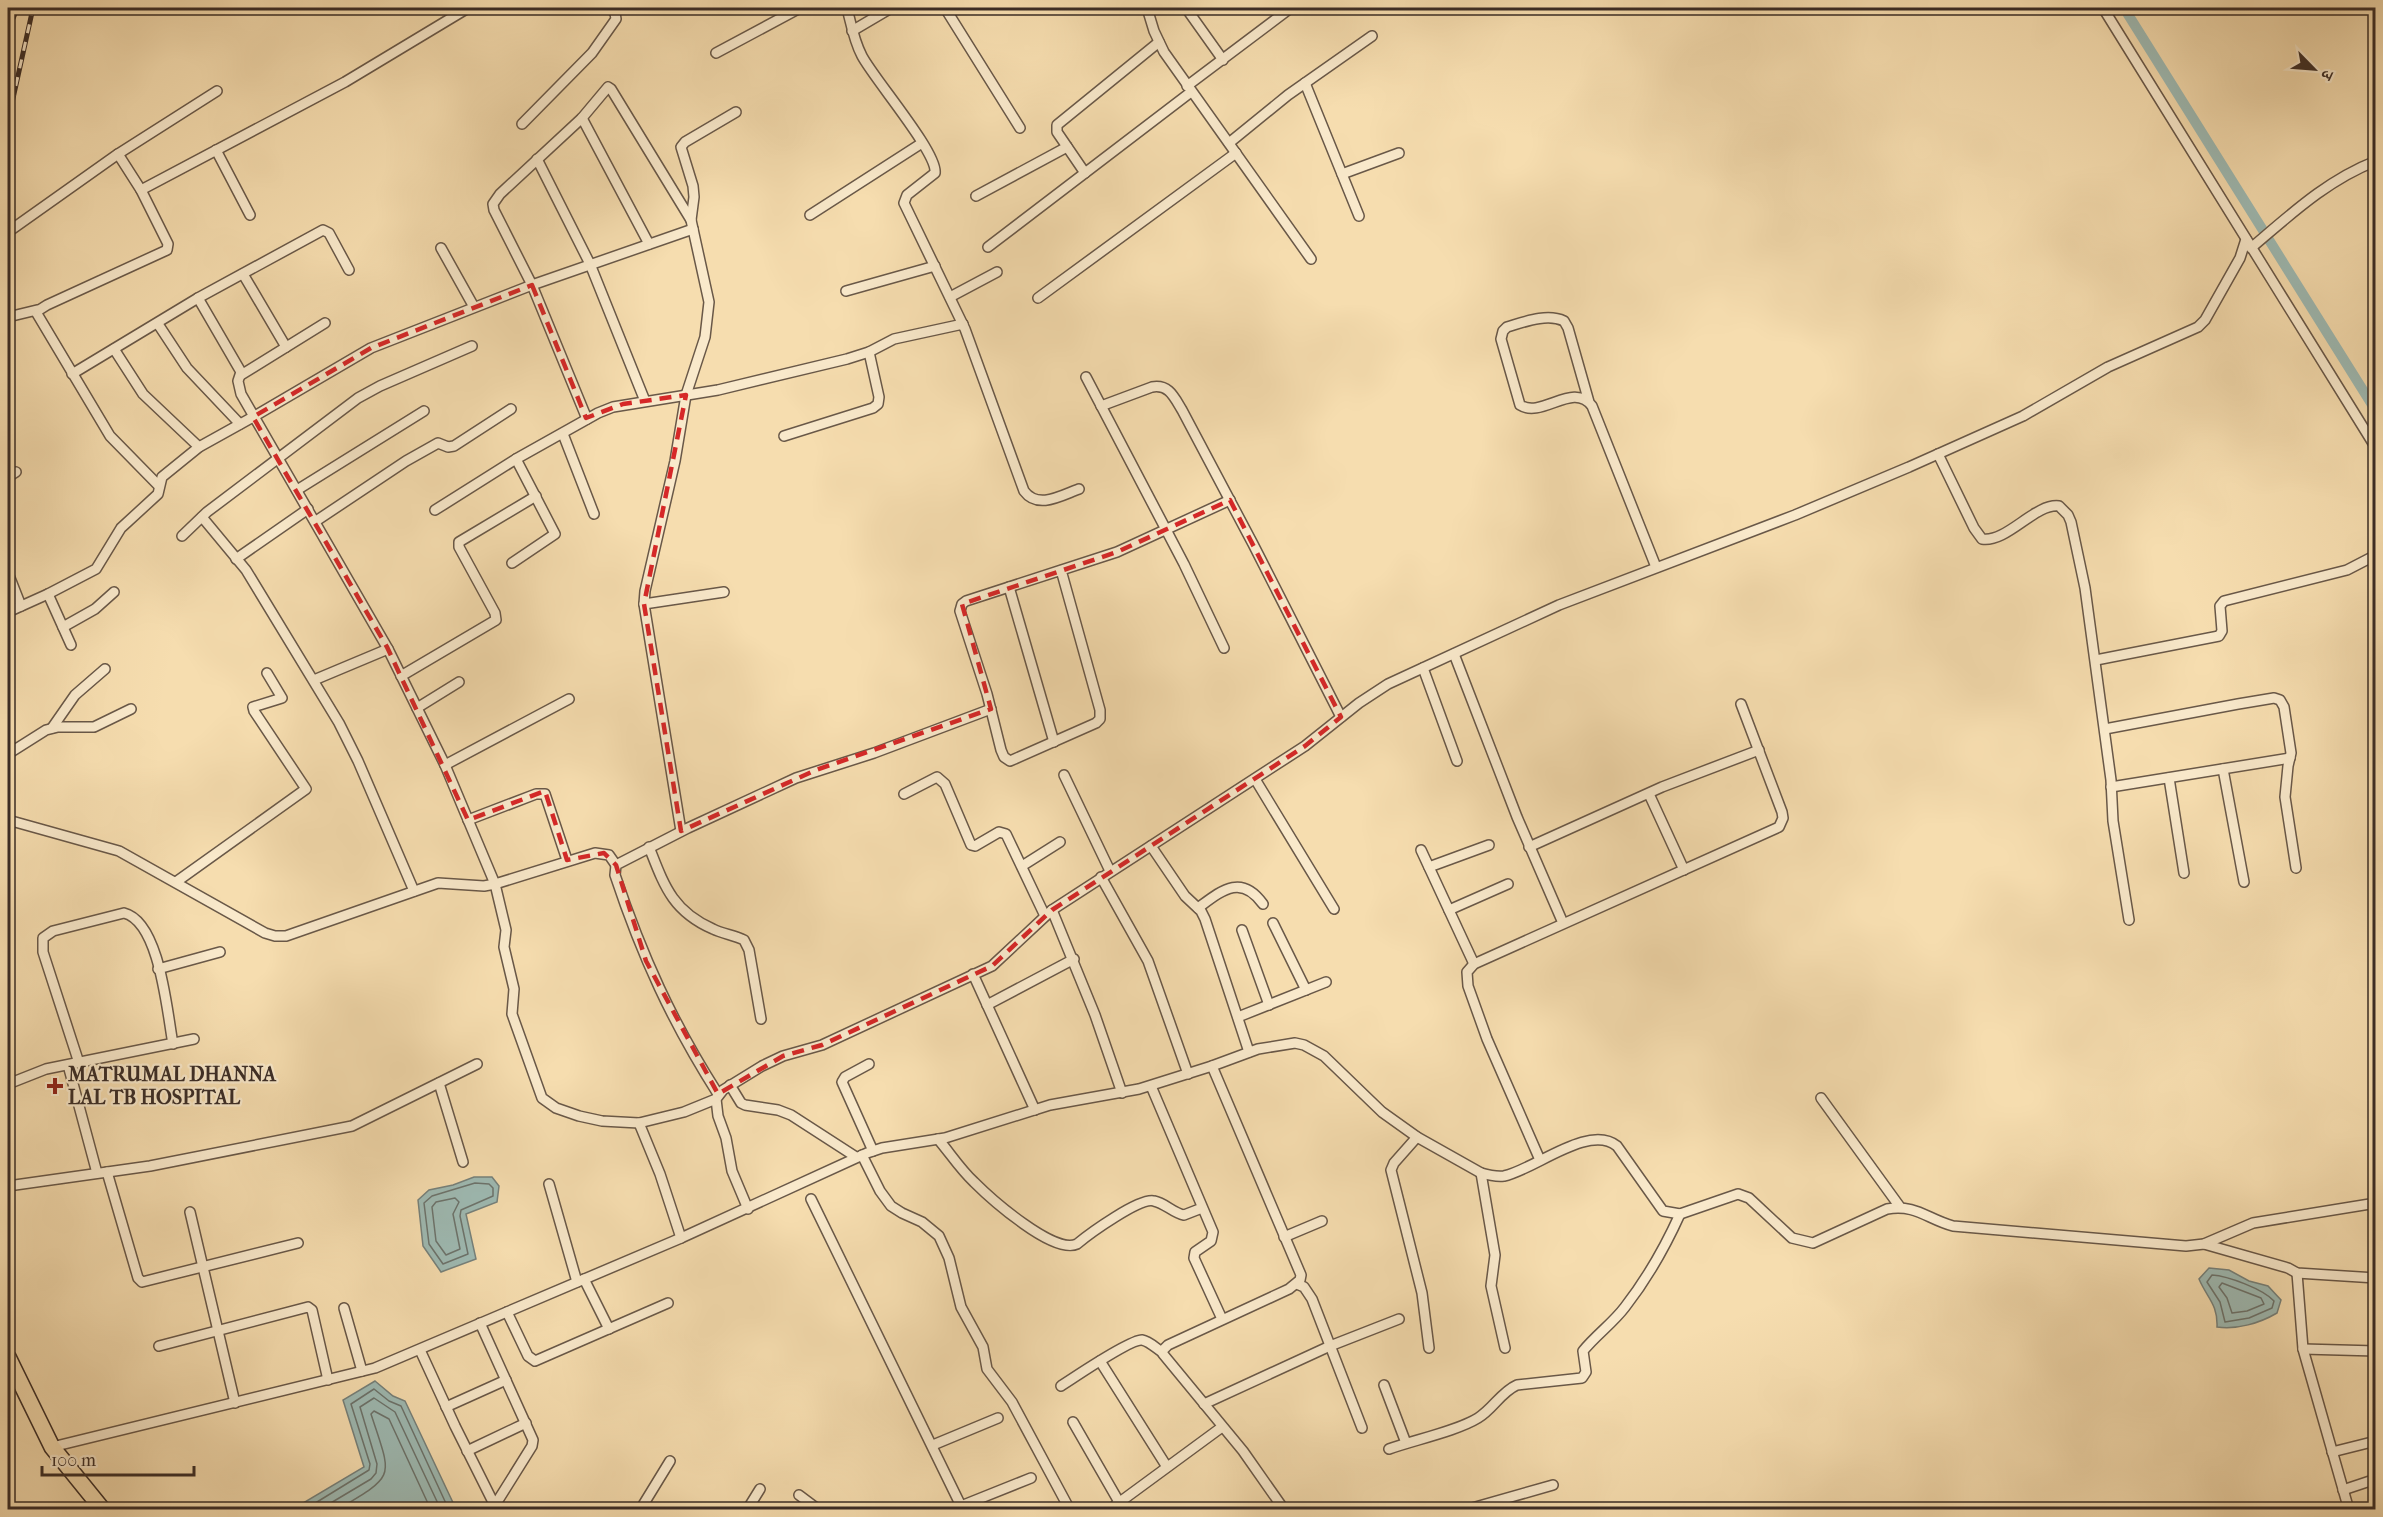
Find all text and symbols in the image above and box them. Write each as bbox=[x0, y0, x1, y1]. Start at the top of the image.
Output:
north arrow bbox=[2284, 39, 2344, 99]
text: उ bbox=[2316, 67, 2338, 85]
place label: MATRUMAL DHANNA LAL TB HOSPITAL bbox=[67, 1063, 277, 1109]
marker: MATRUMAL DHANNA LAL TB HOSPITAL bbox=[46, 1077, 64, 1095]
scale bar bbox=[42, 1439, 194, 1477]
text: 100 m bbox=[51, 1450, 96, 1471]

